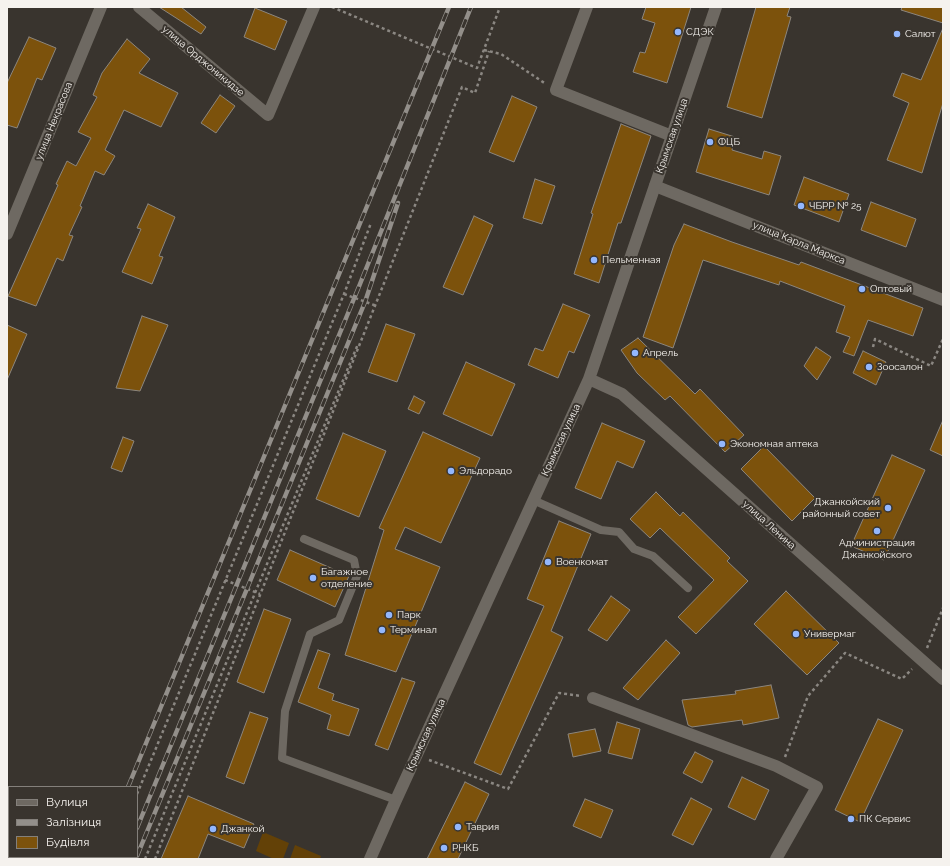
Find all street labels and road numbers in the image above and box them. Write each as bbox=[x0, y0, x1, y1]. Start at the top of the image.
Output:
street label: улица Орджоникидзе bbox=[160, 23, 246, 99]
street label: улица Некрасова bbox=[33, 80, 75, 162]
street label: Крымская улица bbox=[654, 97, 690, 175]
street label: улица Карла Маркса bbox=[751, 219, 847, 267]
street label: Крымская улица bbox=[539, 402, 583, 478]
street label: улица Ленина bbox=[740, 498, 798, 552]
street label: Крымская улица bbox=[404, 697, 448, 773]

